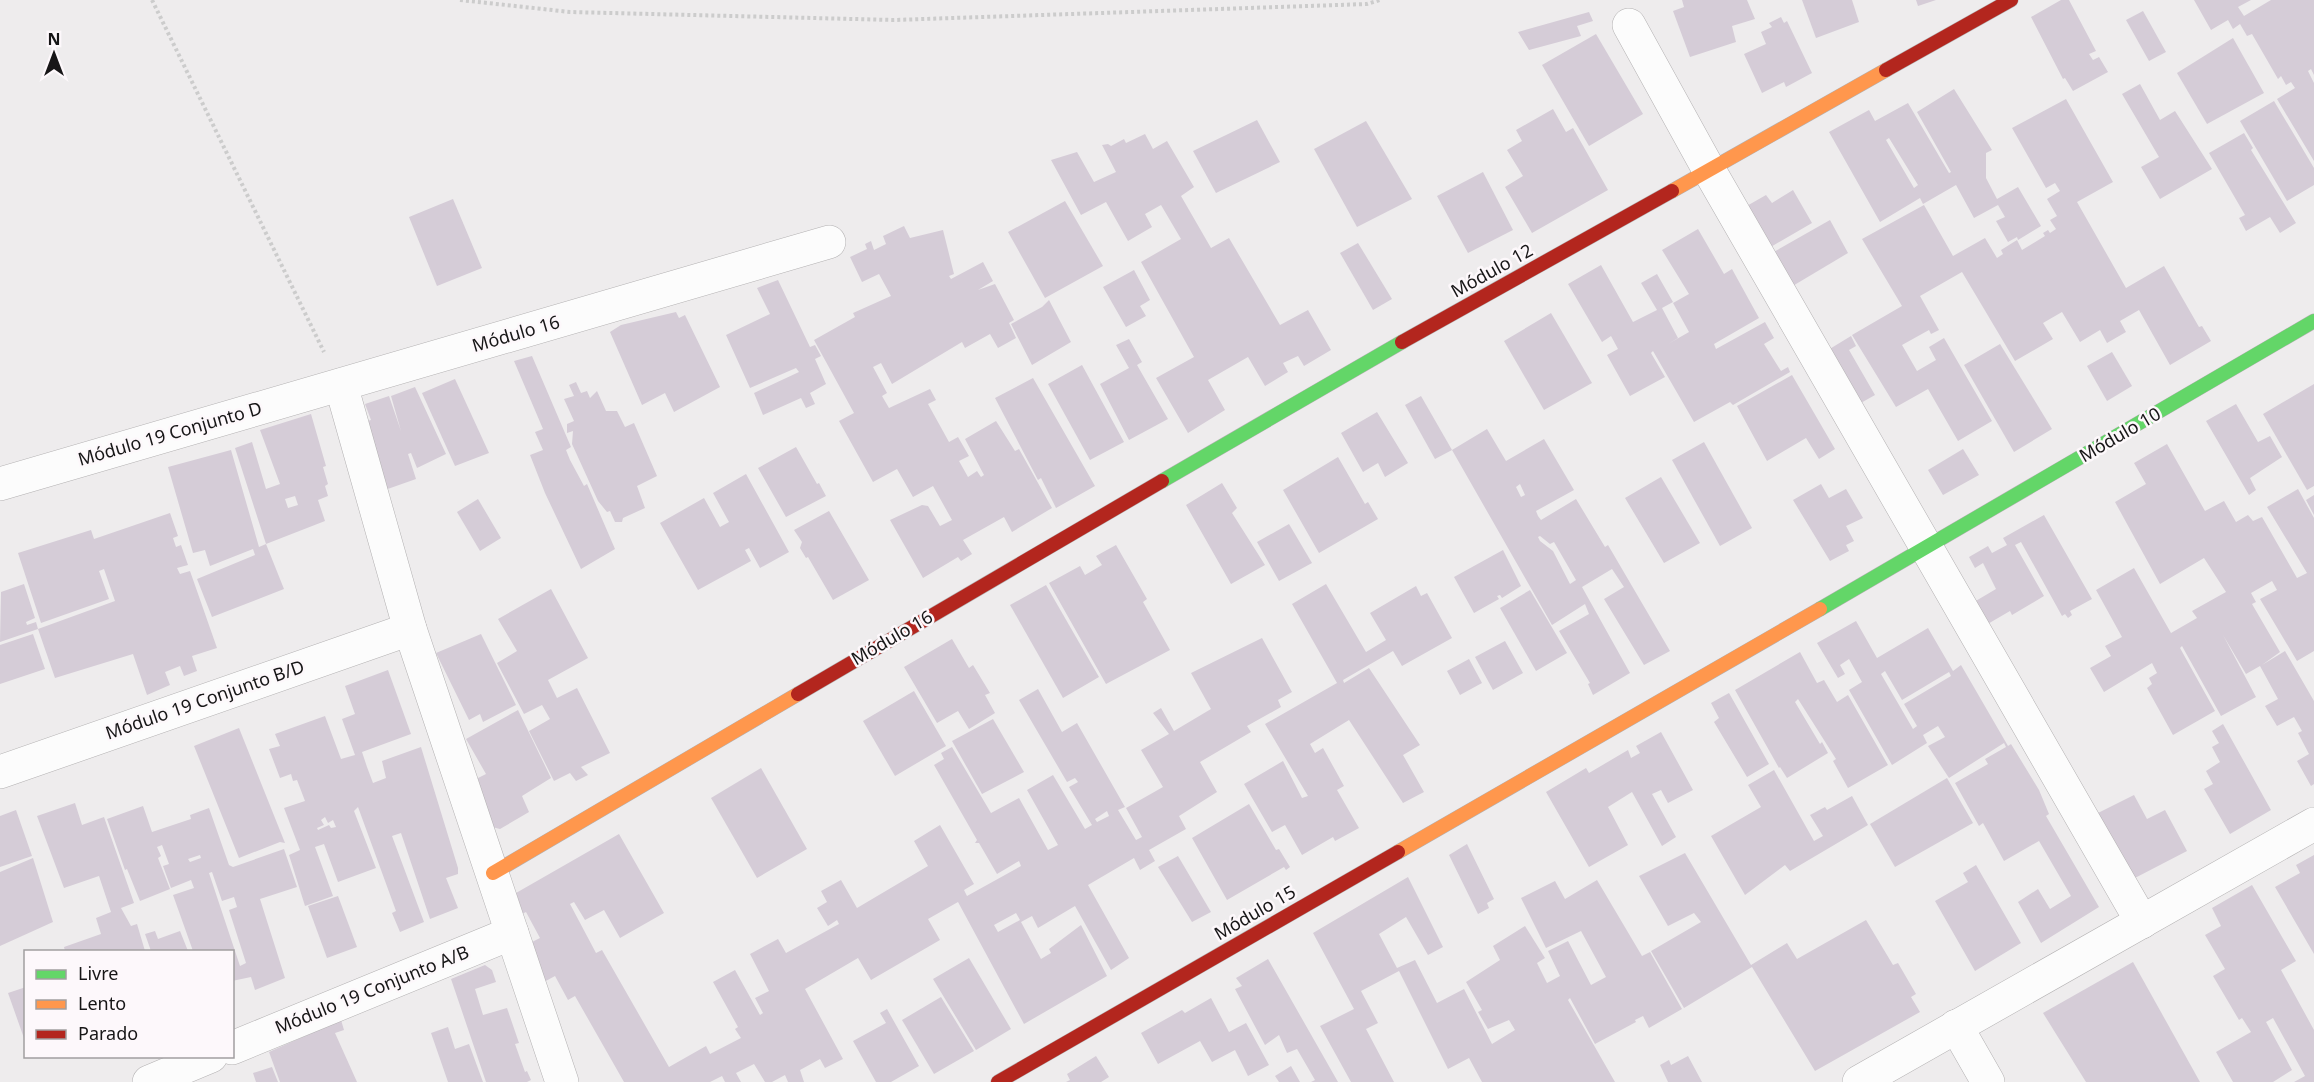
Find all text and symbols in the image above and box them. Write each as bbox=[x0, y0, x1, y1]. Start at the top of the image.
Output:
north arrow bbox=[24, 24, 84, 84]
text: N bbox=[47, 28, 61, 50]
street label: Módulo 12 bbox=[1446, 238, 1537, 302]
street label: Módulo 16 bbox=[469, 309, 562, 357]
street label: Módulo 19 Conjunto D bbox=[75, 395, 265, 471]
street label: Módulo 10 bbox=[2074, 401, 2165, 467]
street label: Módulo 16 bbox=[846, 604, 937, 670]
street label: Módulo 19 Conjunto B/D bbox=[102, 654, 307, 744]
street label: Módulo 15 bbox=[1209, 879, 1300, 945]
street label: Módulo 19 Conjunto A/B bbox=[271, 939, 472, 1039]
legend bbox=[24, 950, 234, 1058]
text: Livre bbox=[78, 961, 118, 985]
text: Lento bbox=[78, 991, 126, 1015]
text: Parado bbox=[78, 1021, 138, 1045]

